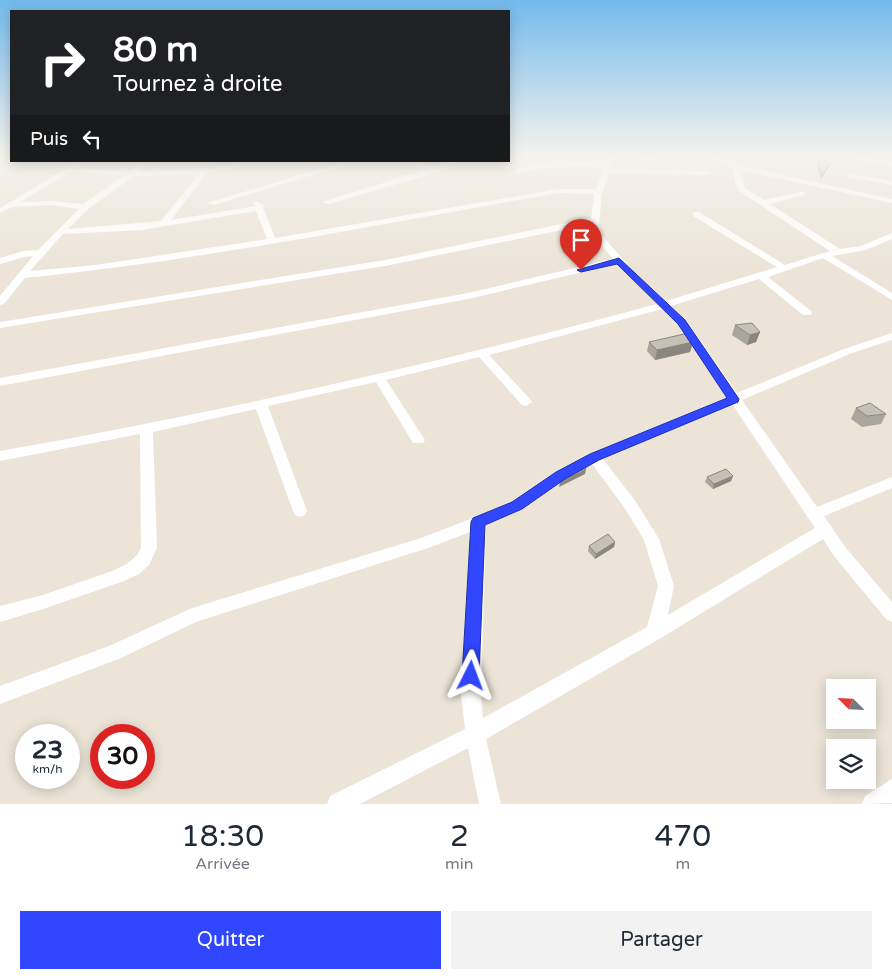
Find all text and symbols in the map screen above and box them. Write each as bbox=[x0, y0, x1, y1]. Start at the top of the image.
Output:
text: 80 m bbox=[113, 29, 198, 71]
icon: right bbox=[30, 30, 95, 95]
text: Tournez à droite bbox=[113, 71, 282, 97]
icon: left bbox=[78, 125, 106, 153]
text: Puis bbox=[30, 128, 68, 150]
pin bbox=[560, 219, 602, 270]
icon: arrive bbox=[567, 226, 595, 254]
position arrow bbox=[444, 649, 496, 701]
north arrow bbox=[826, 679, 876, 729]
map controls bbox=[826, 679, 876, 789]
speed limit sign: 30 bbox=[90, 724, 155, 789]
text: 23 bbox=[32, 735, 63, 765]
button: layers bbox=[826, 739, 876, 789]
text: km/h bbox=[32, 762, 63, 776]
text: 18:30 bbox=[181, 818, 264, 855]
text: 2 bbox=[450, 818, 469, 855]
text: 470 bbox=[655, 818, 711, 855]
text: Arrivée bbox=[195, 854, 250, 874]
text: min bbox=[445, 854, 474, 874]
text: m bbox=[675, 854, 690, 874]
button: Quitter bbox=[20, 911, 441, 969]
button: Partager bbox=[451, 911, 872, 969]

